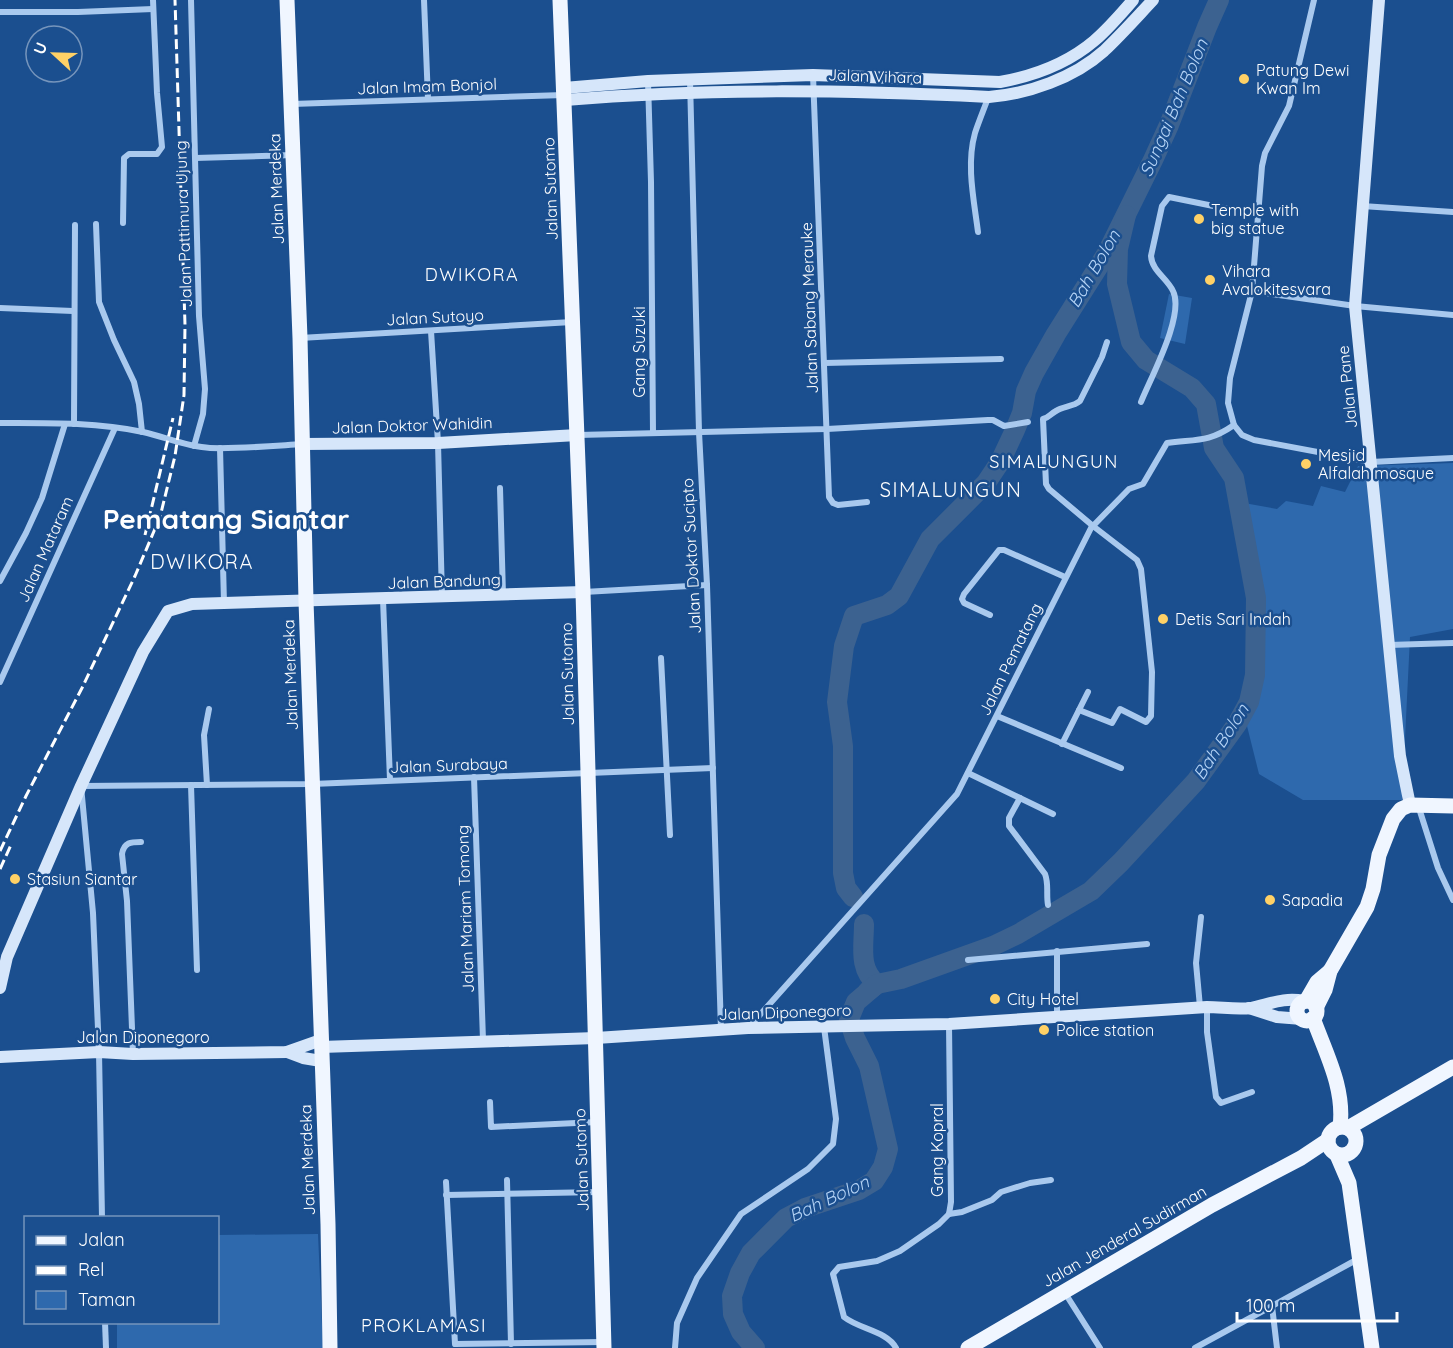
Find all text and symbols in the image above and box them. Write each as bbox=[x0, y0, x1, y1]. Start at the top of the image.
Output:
north arrow bbox=[24, 24, 84, 84]
water label: Sungai Bah Bolon bbox=[1134, 35, 1213, 180]
text: U bbox=[29, 39, 51, 57]
place label: Patung Dewi Kwan Im bbox=[1256, 60, 1349, 98]
street label: Jalan Vihara bbox=[828, 64, 922, 88]
marker: Patung Dewi Kwan Im bbox=[1237, 72, 1251, 86]
street label: Jalan Imam Bonjol bbox=[357, 74, 497, 98]
street label: Jalan Merdeka bbox=[264, 133, 288, 245]
street label: Jalan Sutomo bbox=[538, 137, 562, 241]
street label: Jalan Pattimura Ujung bbox=[170, 140, 196, 308]
place label: Temple with big statue bbox=[1211, 200, 1299, 238]
marker: Temple with big statue bbox=[1192, 212, 1206, 226]
street label: Jalan Sabang Merauke bbox=[796, 222, 822, 394]
water label: Bah Bolon bbox=[1062, 225, 1125, 312]
place label: Vihara Avalokitesvara bbox=[1222, 261, 1331, 299]
district label: DWIKORA bbox=[425, 263, 519, 286]
marker: Vihara Avalokitesvara bbox=[1203, 273, 1217, 287]
street label: Jalan Sutoyo bbox=[386, 304, 484, 330]
street label: Gang Suzuki bbox=[629, 306, 649, 398]
street label: Jalan Pane bbox=[1333, 345, 1361, 429]
street label: Jalan Doktor Wahidin bbox=[331, 412, 493, 438]
place label: Mesjid Alfalah mosque bbox=[1318, 445, 1434, 483]
district label: SIMALUNGUN bbox=[989, 450, 1119, 473]
marker: Mesjid Alfalah mosque bbox=[1299, 457, 1313, 471]
district label: SIMALUNGUN bbox=[880, 477, 1022, 502]
street label: Jalan Doktor Sucipto bbox=[677, 478, 705, 634]
street label: Jalan Mataram bbox=[13, 493, 77, 605]
district label: Pematang Siantar bbox=[103, 501, 349, 536]
district label: DWIKORA bbox=[150, 549, 254, 574]
street label: Jalan Bandung bbox=[387, 569, 501, 593]
street label: Jalan Pematang bbox=[974, 599, 1046, 719]
place label: Detis Sari Indah bbox=[1175, 609, 1291, 629]
marker: Detis Sari Indah bbox=[1156, 612, 1170, 626]
street label: Jalan Merdeka bbox=[278, 619, 302, 731]
street label: Jalan Sutomo bbox=[556, 622, 578, 726]
water label: Bah Bolon bbox=[1188, 699, 1254, 784]
street label: Jalan Surabaya bbox=[390, 753, 508, 777]
street label: Jalan Mariam Tomong bbox=[452, 825, 478, 993]
place label: Stasiun Siantar bbox=[27, 869, 137, 889]
marker: Stasiun Siantar bbox=[8, 872, 22, 886]
place label: Sapadia bbox=[1282, 890, 1343, 910]
marker: Sapadia bbox=[1263, 893, 1277, 907]
place label: City Hotel bbox=[1007, 989, 1079, 1009]
marker: City Hotel bbox=[988, 992, 1002, 1006]
street label: Jalan Diponegoro bbox=[718, 1000, 852, 1024]
place label: Police station bbox=[1056, 1020, 1154, 1040]
marker: Police station bbox=[1037, 1023, 1051, 1037]
street label: Jalan Diponegoro bbox=[76, 1027, 210, 1047]
street label: Gang Kopral bbox=[927, 1103, 947, 1197]
street label: Jalan Merdeka bbox=[295, 1104, 319, 1216]
street label: Jalan Sutomo bbox=[569, 1108, 593, 1212]
water label: Bah Bolon bbox=[785, 1170, 873, 1227]
street label: Jalan Jenderal Sudirman bbox=[1038, 1181, 1210, 1291]
legend bbox=[24, 1216, 219, 1324]
text: Jalan bbox=[78, 1228, 125, 1251]
text: Rel bbox=[78, 1258, 104, 1281]
scale bar bbox=[1237, 1285, 1398, 1323]
text: Taman bbox=[78, 1288, 136, 1311]
text: 100 m bbox=[1246, 1294, 1295, 1317]
district label: PROKLAMASI bbox=[361, 1314, 487, 1337]

